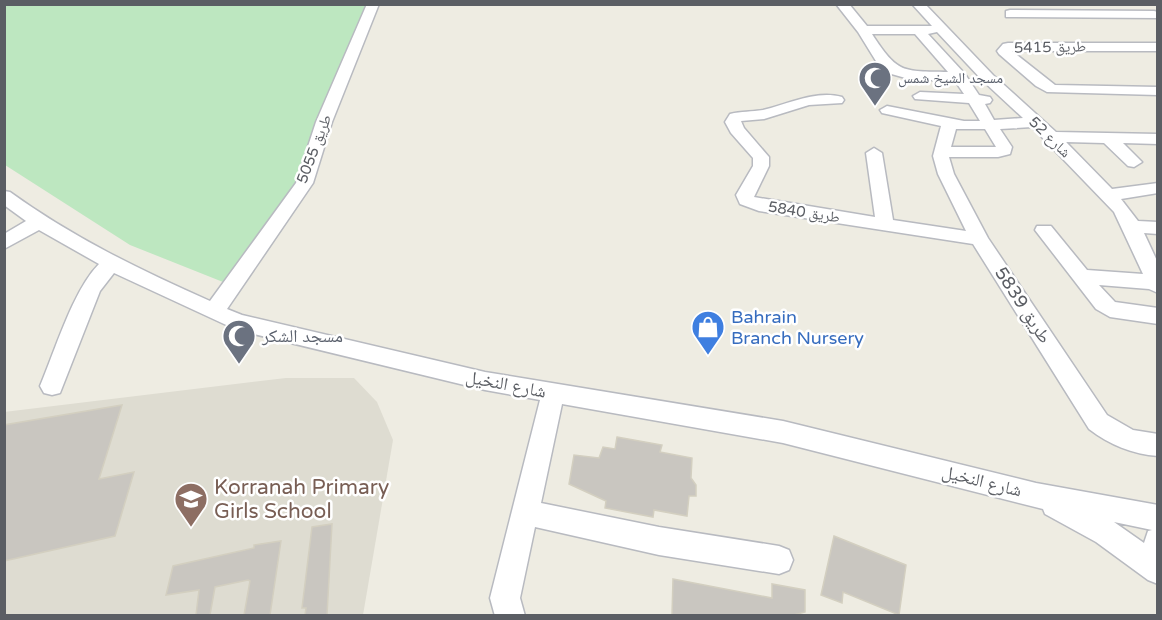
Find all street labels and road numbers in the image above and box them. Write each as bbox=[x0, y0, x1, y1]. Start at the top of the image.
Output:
street label: طريق 5415 bbox=[1014, 37, 1086, 58]
street label: طريق 5055 bbox=[293, 112, 336, 186]
street label: شارع 52 bbox=[1025, 113, 1075, 162]
street label: طريق 5840 bbox=[767, 197, 841, 228]
street label: طريق 5839 bbox=[990, 263, 1056, 347]
street label: شارع النخيل bbox=[464, 365, 548, 403]
street label: شارع النخيل bbox=[940, 460, 1024, 502]

